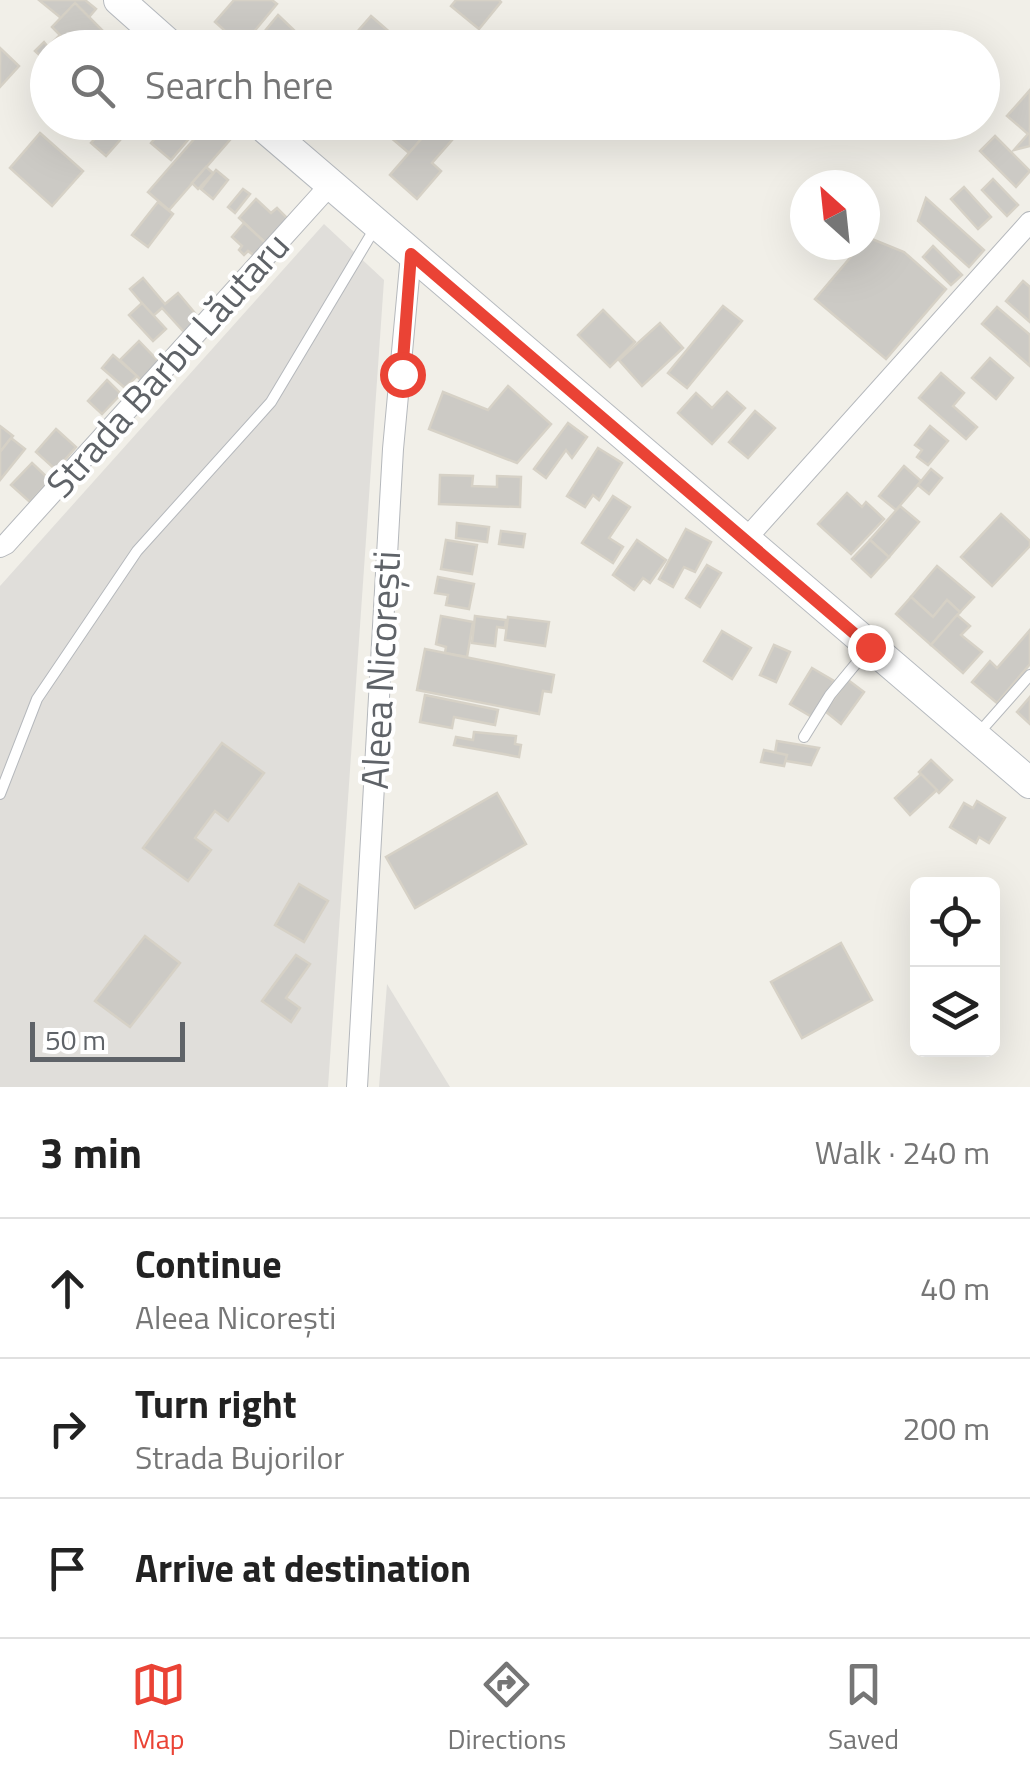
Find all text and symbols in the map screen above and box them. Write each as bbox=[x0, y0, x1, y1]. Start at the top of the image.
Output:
search box bbox=[30, 30, 1000, 140]
text: Search here bbox=[145, 56, 333, 114]
icon: search bbox=[65, 58, 120, 113]
north arrow bbox=[790, 170, 880, 260]
street label: Strada Barbu Lăutaru bbox=[32, 218, 303, 510]
route start bbox=[380, 352, 426, 398]
street label: Aleea Nicorești bbox=[345, 549, 415, 791]
route end bbox=[848, 625, 894, 671]
map controls bbox=[910, 877, 1000, 1057]
button: locate bbox=[910, 877, 1000, 967]
button: layers bbox=[910, 967, 1000, 1057]
scale bar bbox=[30, 1017, 185, 1062]
text: 50 m bbox=[45, 1018, 106, 1061]
text: 3 min bbox=[40, 1120, 142, 1184]
text: Walk · 240 m bbox=[815, 1128, 990, 1176]
text: Continue bbox=[135, 1235, 282, 1293]
icon: ahead bbox=[40, 1261, 95, 1316]
text: 40 m bbox=[920, 1264, 990, 1312]
text: Aleea Nicorești bbox=[135, 1293, 336, 1341]
text: Turn right bbox=[135, 1375, 297, 1433]
icon: right bbox=[40, 1401, 95, 1456]
text: 200 m bbox=[902, 1404, 990, 1452]
text: Strada Bujorilor bbox=[135, 1433, 344, 1481]
text: Arrive at destination bbox=[135, 1539, 471, 1597]
icon: arrive bbox=[40, 1541, 95, 1596]
tab: Map bbox=[131, 1657, 186, 1760]
tab: Directions bbox=[448, 1657, 566, 1760]
tab: Saved bbox=[828, 1657, 899, 1760]

